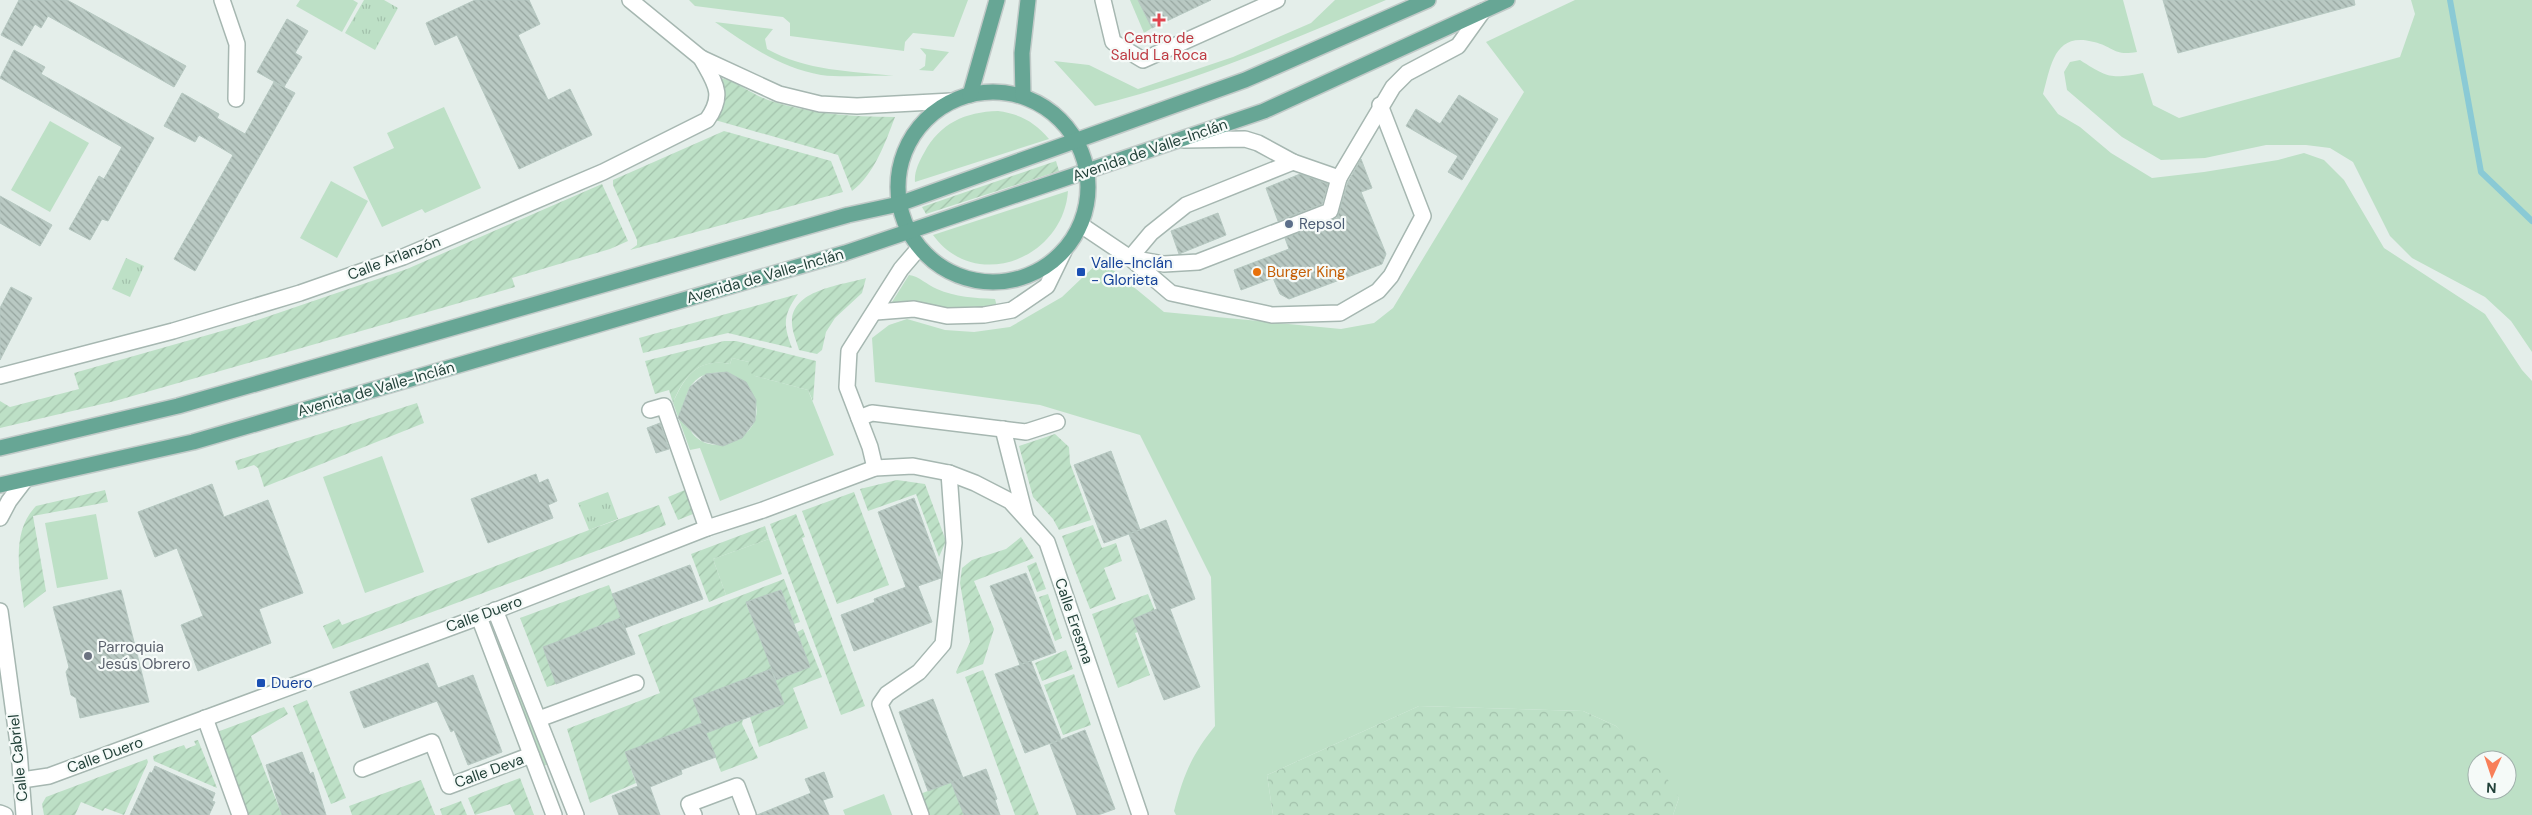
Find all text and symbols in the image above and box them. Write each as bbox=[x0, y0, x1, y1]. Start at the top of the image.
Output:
marker: Centro de Salud La Roca bbox=[1152, 13, 1166, 27]
place label: Centro de Salud La Roca bbox=[1111, 28, 1207, 65]
street label: Avenida de Valle-Inclán bbox=[1070, 114, 1230, 186]
place label: Repsol bbox=[1299, 214, 1345, 234]
marker: Repsol bbox=[1283, 218, 1295, 230]
street label: Calle Arlanzón bbox=[345, 231, 443, 285]
street label: Avenida de Valle-Inclán bbox=[684, 244, 846, 308]
place label: Valle-Inclán - Glorieta bbox=[1091, 253, 1173, 290]
place label: Burger King bbox=[1267, 262, 1345, 282]
marker: Valle-Inclán - Glorieta bbox=[1075, 266, 1087, 278]
marker: Burger King bbox=[1251, 266, 1263, 278]
street label: Avenida de Valle-Inclán bbox=[295, 357, 457, 421]
street label: Calle Eresma bbox=[1050, 575, 1098, 667]
street label: Calle Duero bbox=[443, 591, 525, 637]
place label: Parroquia Jesús Obrero bbox=[98, 637, 191, 674]
marker: Parroquia Jesús Obrero bbox=[82, 650, 94, 662]
place label: Duero bbox=[271, 673, 313, 693]
marker: Duero bbox=[255, 677, 267, 689]
street label: Calle Cabriel bbox=[3, 713, 33, 803]
street label: Calle Duero bbox=[64, 732, 146, 778]
street label: Calle Deva bbox=[452, 749, 526, 793]
north arrow bbox=[2467, 750, 2517, 800]
text: N bbox=[2486, 779, 2497, 797]

